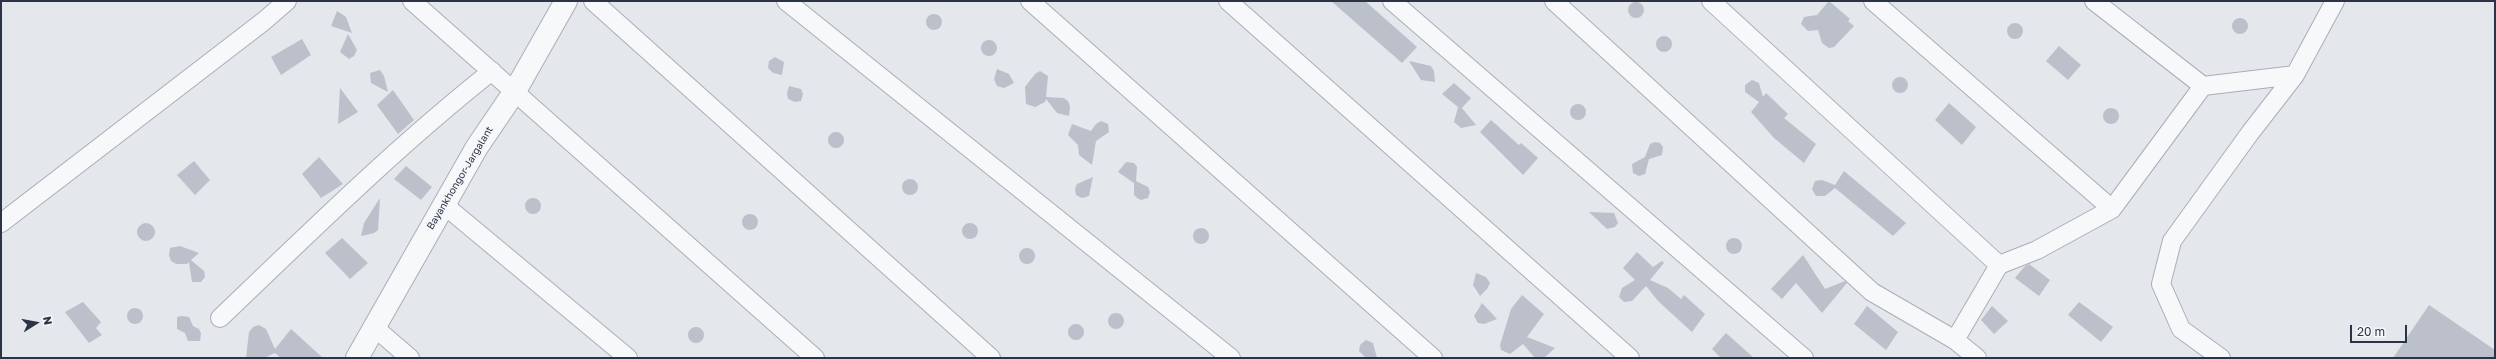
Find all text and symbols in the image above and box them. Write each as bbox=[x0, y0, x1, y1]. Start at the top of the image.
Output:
street label: Bayankhongor-Jargalant bbox=[424, 124, 496, 232]
north arrow bbox=[16, 303, 56, 343]
text: N bbox=[41, 315, 55, 326]
scale bar bbox=[2352, 317, 2409, 343]
text: 20 m bbox=[2357, 324, 2385, 339]

